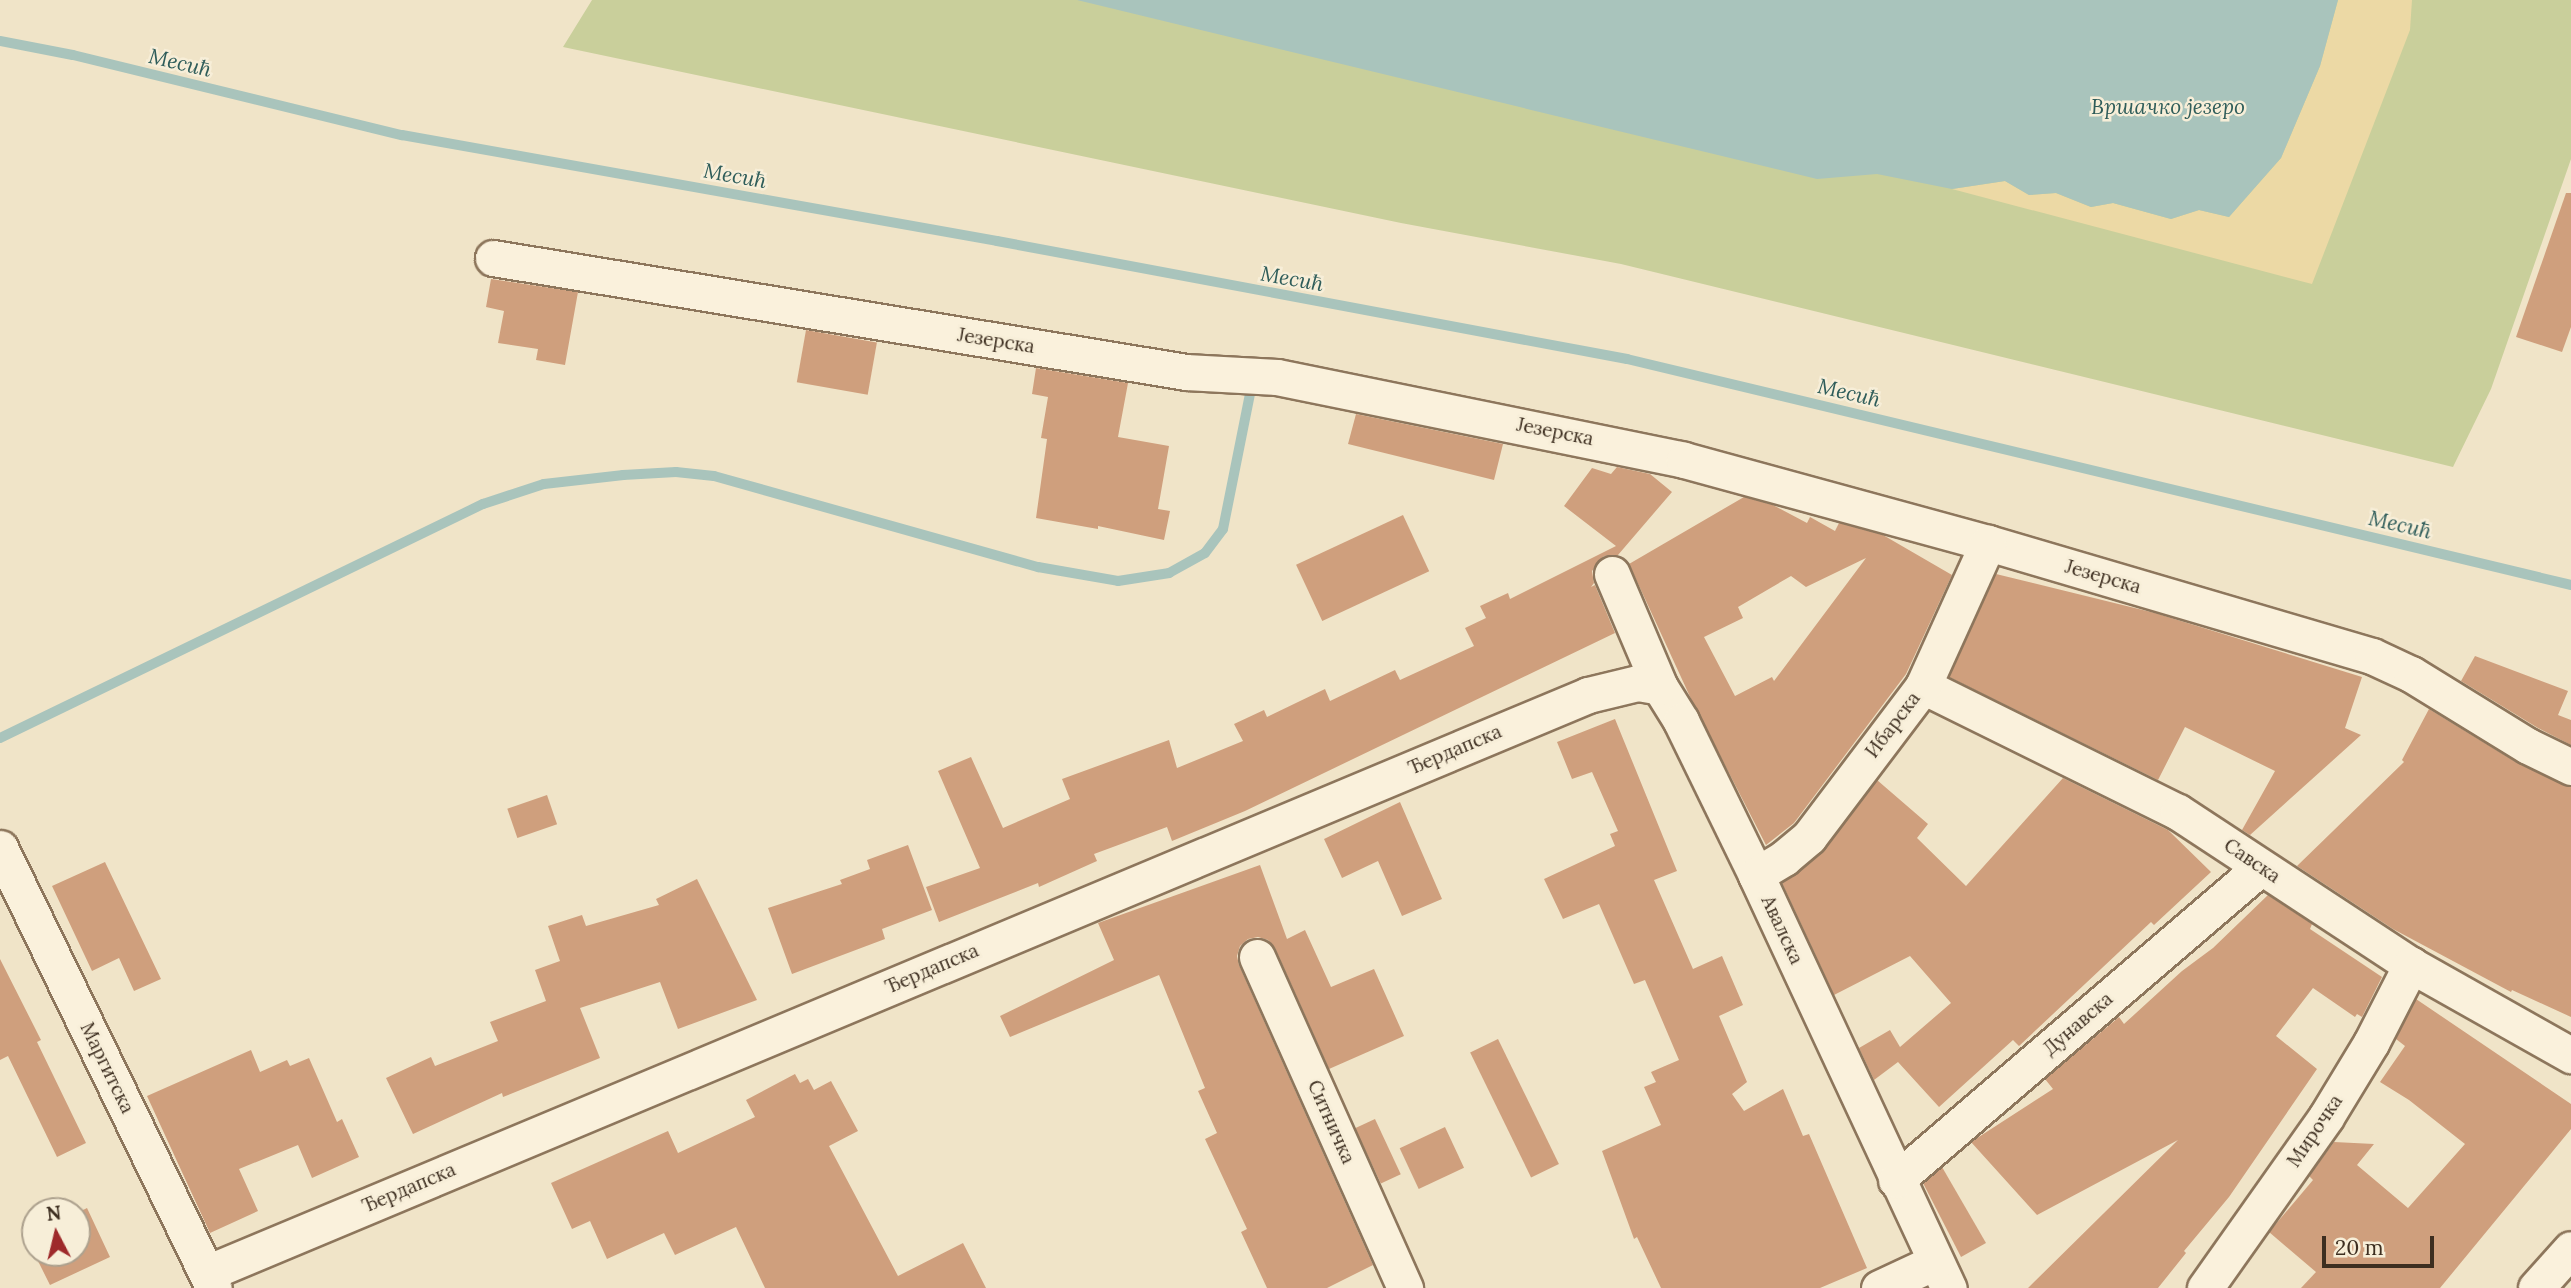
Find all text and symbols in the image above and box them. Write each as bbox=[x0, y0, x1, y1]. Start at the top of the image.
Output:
water label: Месић bbox=[146, 44, 214, 82]
water label: Вршачко језеро bbox=[2091, 94, 2245, 120]
water label: Месић bbox=[701, 158, 769, 194]
water label: Месић bbox=[1258, 261, 1326, 297]
street label: Језерска bbox=[956, 324, 1036, 358]
water label: Месић bbox=[1815, 374, 1883, 412]
street label: Језерска bbox=[1515, 413, 1595, 451]
water label: Месић bbox=[2366, 506, 2434, 544]
street label: Језерска bbox=[2062, 555, 2144, 599]
street label: Ибарска bbox=[1861, 688, 1925, 762]
street label: Ђердапска bbox=[1405, 720, 1505, 780]
street label: Савска bbox=[2219, 834, 2285, 888]
street label: Авалска bbox=[1756, 892, 1808, 968]
street label: Ђердапска bbox=[882, 939, 982, 999]
street label: Дунавска bbox=[2039, 988, 2117, 1060]
street label: Маргитска bbox=[75, 1019, 139, 1117]
street label: Ситничка bbox=[1302, 1077, 1360, 1167]
street label: Мирочка bbox=[2283, 1090, 2347, 1172]
street label: Ђердапска bbox=[359, 1158, 459, 1218]
north arrow bbox=[21, 1197, 91, 1267]
text: N bbox=[45, 1200, 62, 1226]
scale bar bbox=[2326, 1222, 2438, 1266]
text: 20 m bbox=[2335, 1234, 2384, 1261]

